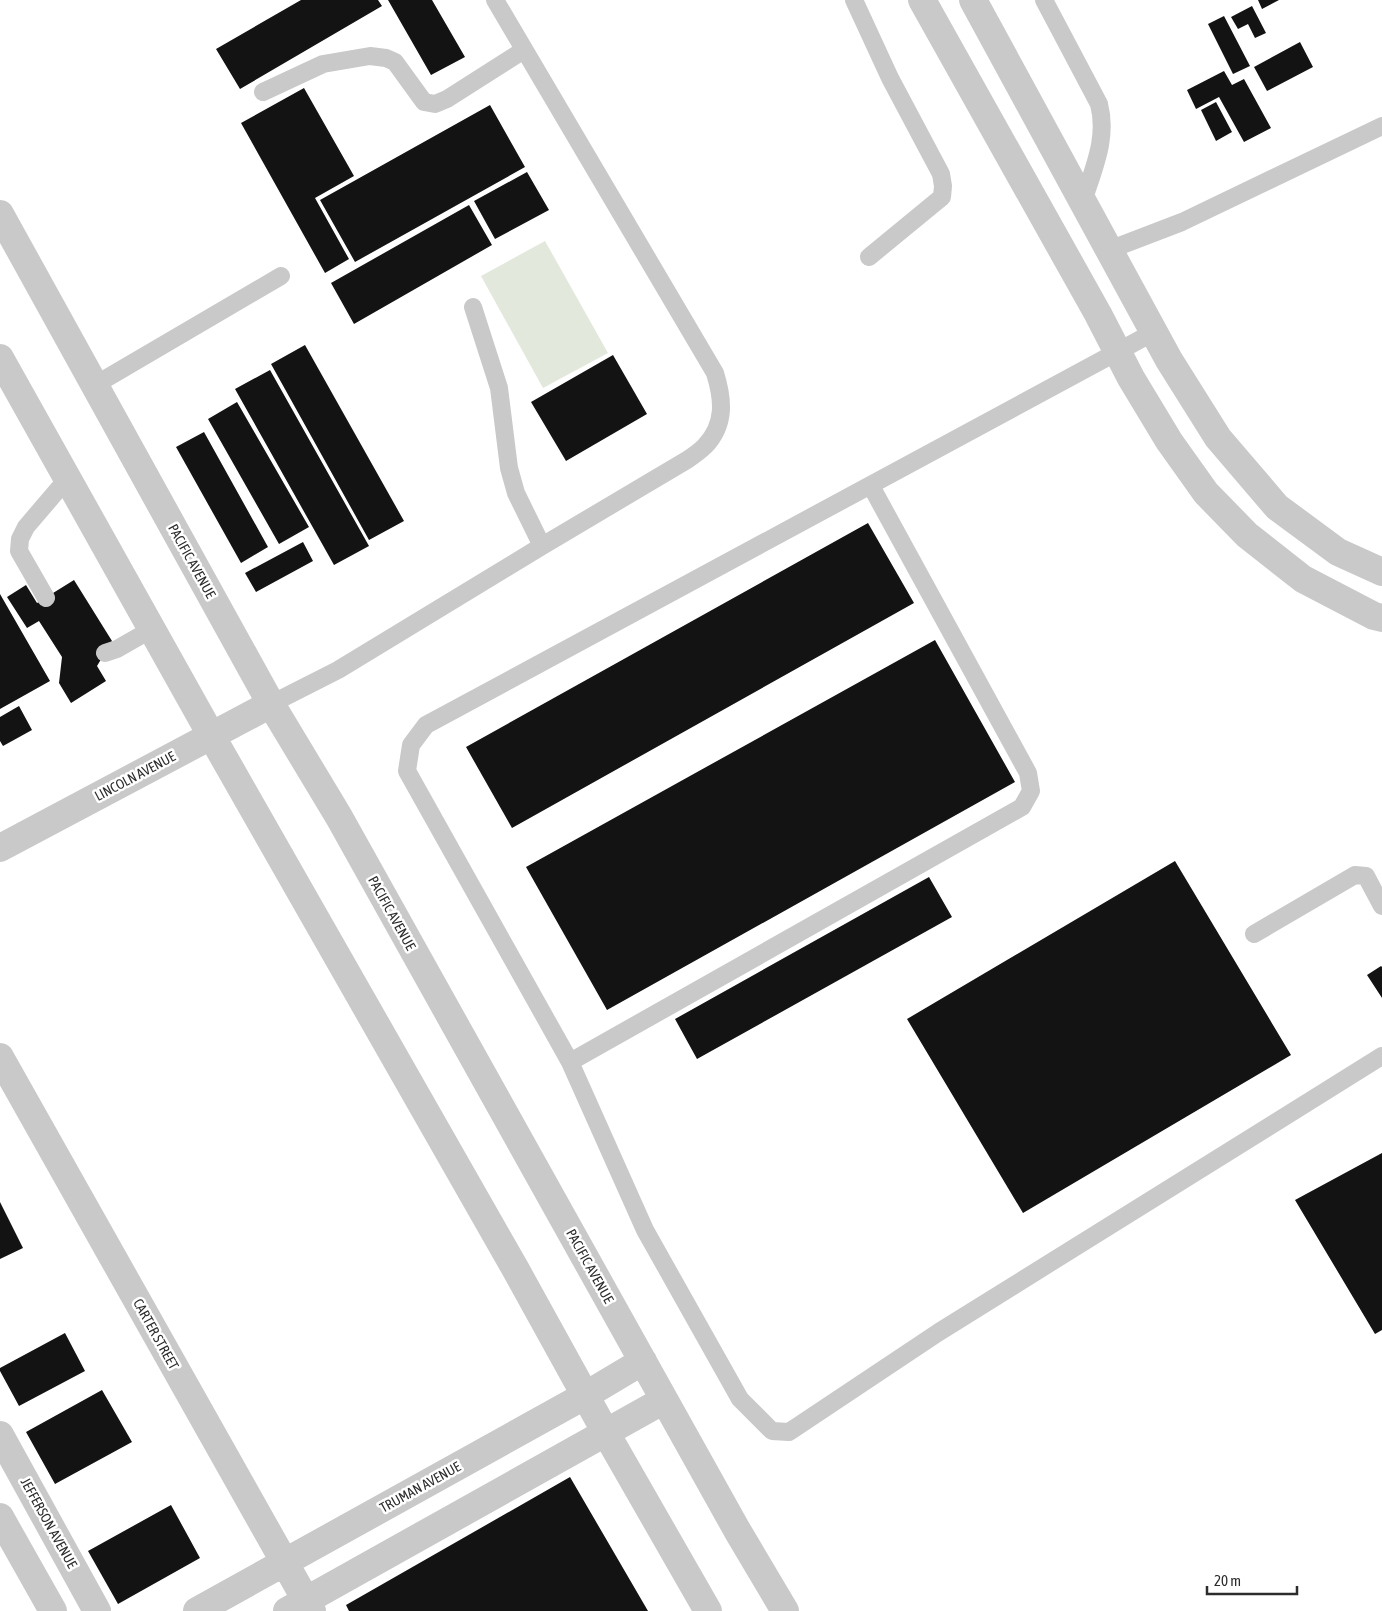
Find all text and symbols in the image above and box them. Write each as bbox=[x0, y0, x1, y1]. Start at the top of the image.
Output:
street label: PACIFIC AVENUE bbox=[165, 521, 219, 601]
street label: LINCOLN AVENUE bbox=[92, 748, 178, 804]
street label: PACIFIC AVENUE bbox=[365, 873, 419, 953]
street label: PACIFIC AVENUE bbox=[563, 1226, 617, 1306]
street label: CARTER STREET bbox=[130, 1296, 182, 1372]
street label: TRUMAN AVENUE bbox=[377, 1458, 463, 1516]
street label: JEFFERSON AVENUE bbox=[18, 1475, 80, 1571]
scale bar bbox=[1207, 1564, 1297, 1596]
text: 20 m bbox=[1214, 1572, 1241, 1589]

